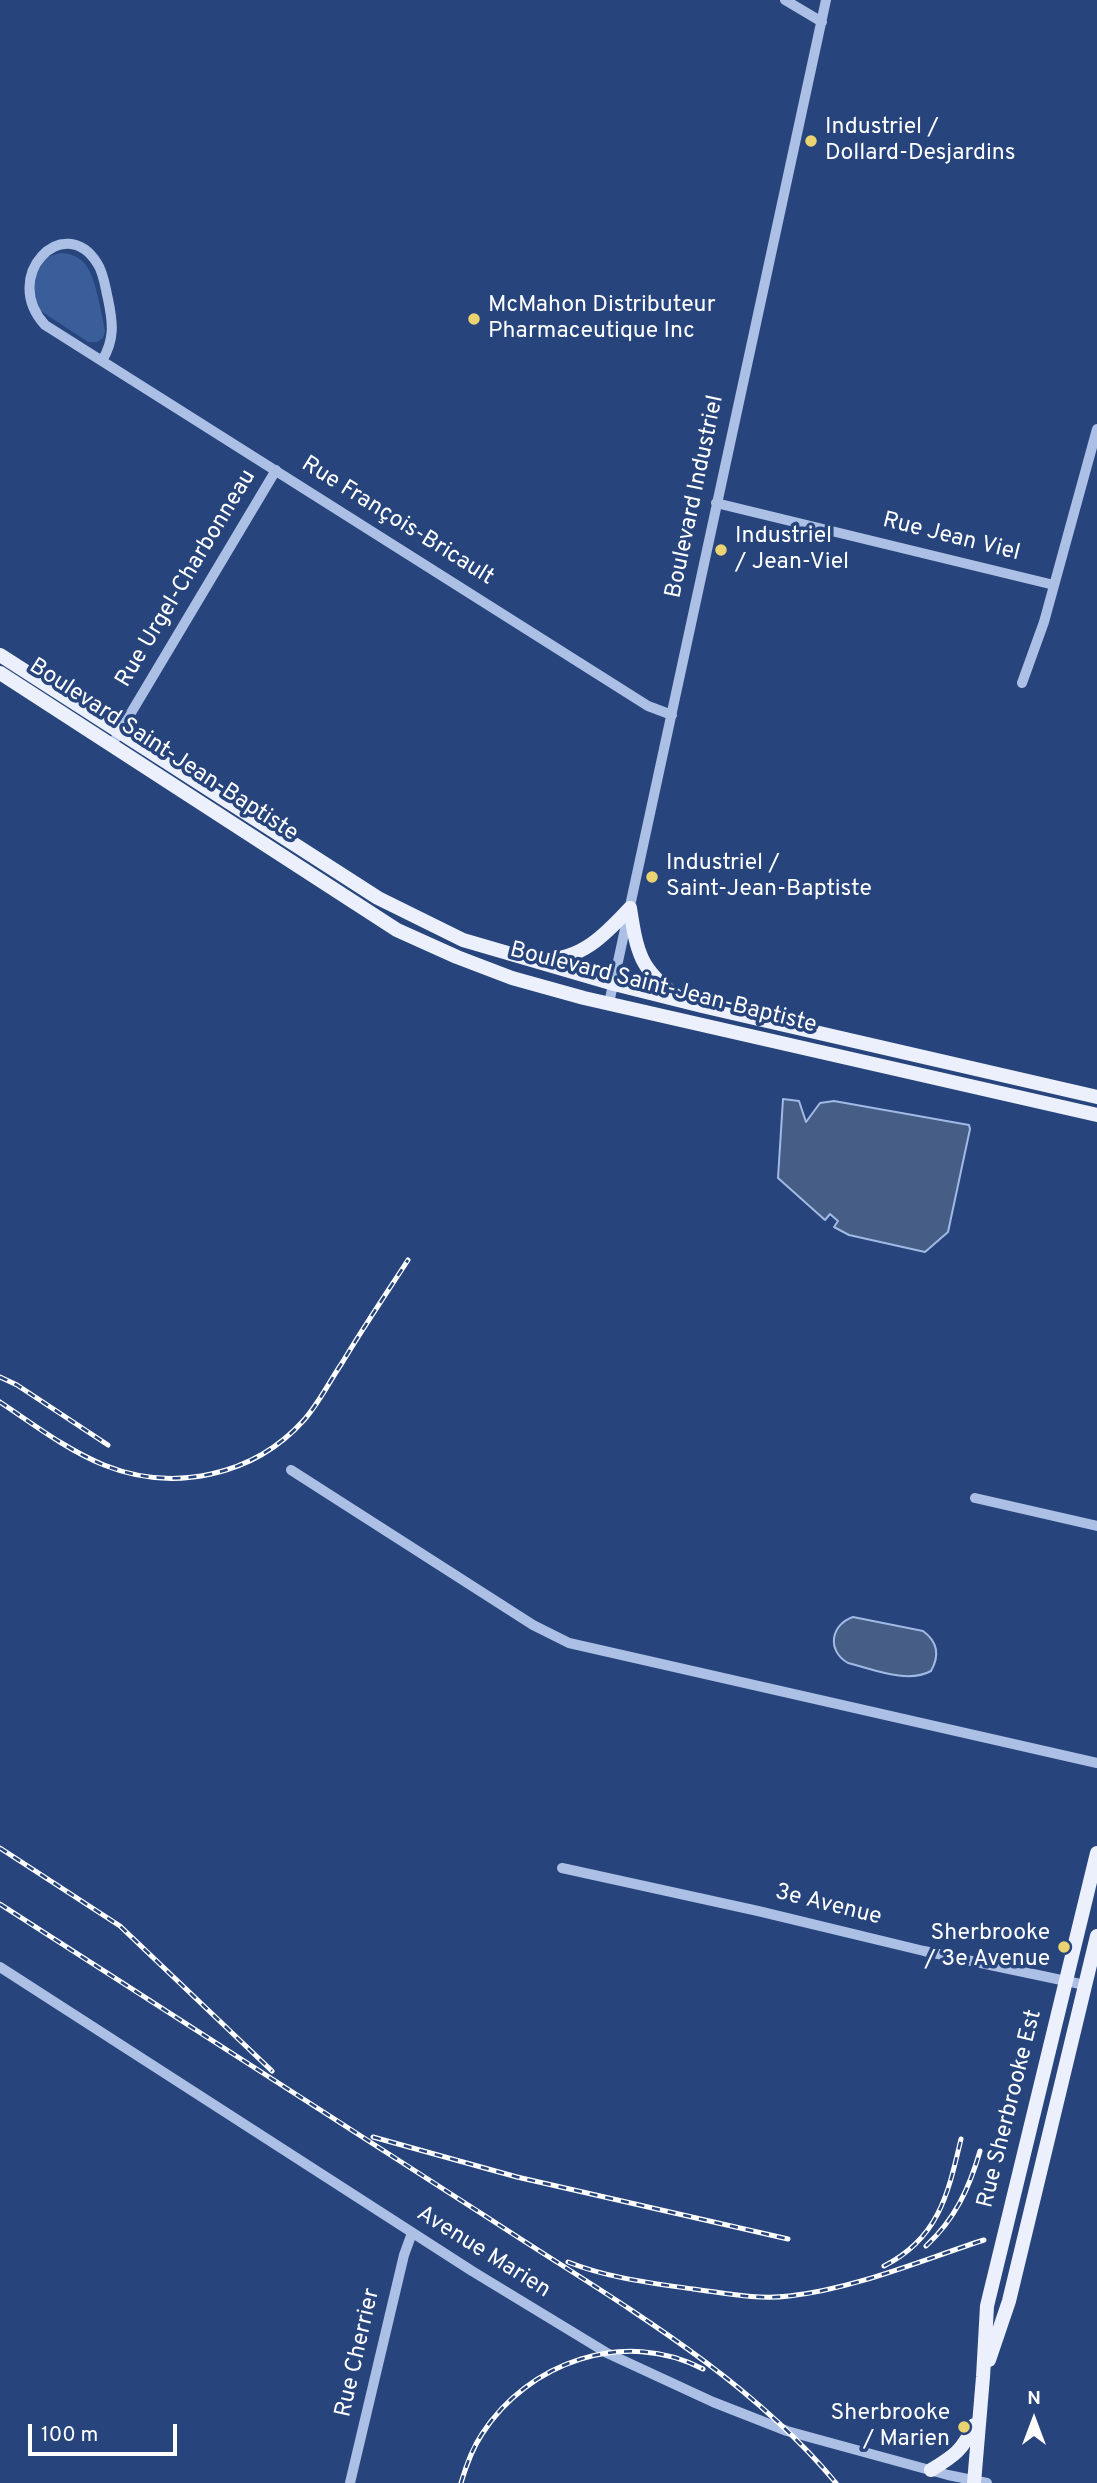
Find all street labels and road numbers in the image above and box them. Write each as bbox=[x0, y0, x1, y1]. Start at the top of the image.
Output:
street label: Boulevard Industriel bbox=[661, 393, 731, 601]
street label: Rue François-Bricault bbox=[296, 452, 498, 592]
street label: Rue Urgel-Charbonneau bbox=[111, 465, 263, 693]
street label: Rue Jean Viel bbox=[880, 508, 1022, 568]
street label: Boulevard Saint-Jean-Baptiste bbox=[23, 654, 303, 848]
street label: Boulevard Saint-Jean-Baptiste bbox=[507, 937, 819, 1041]
street label: 3e Avenue bbox=[772, 1879, 884, 1933]
street label: Rue Sherbrooke Est bbox=[973, 2007, 1049, 2211]
street label: Avenue Marien bbox=[411, 2201, 555, 2305]
street label: Rue Cherrier bbox=[331, 2286, 387, 2420]

